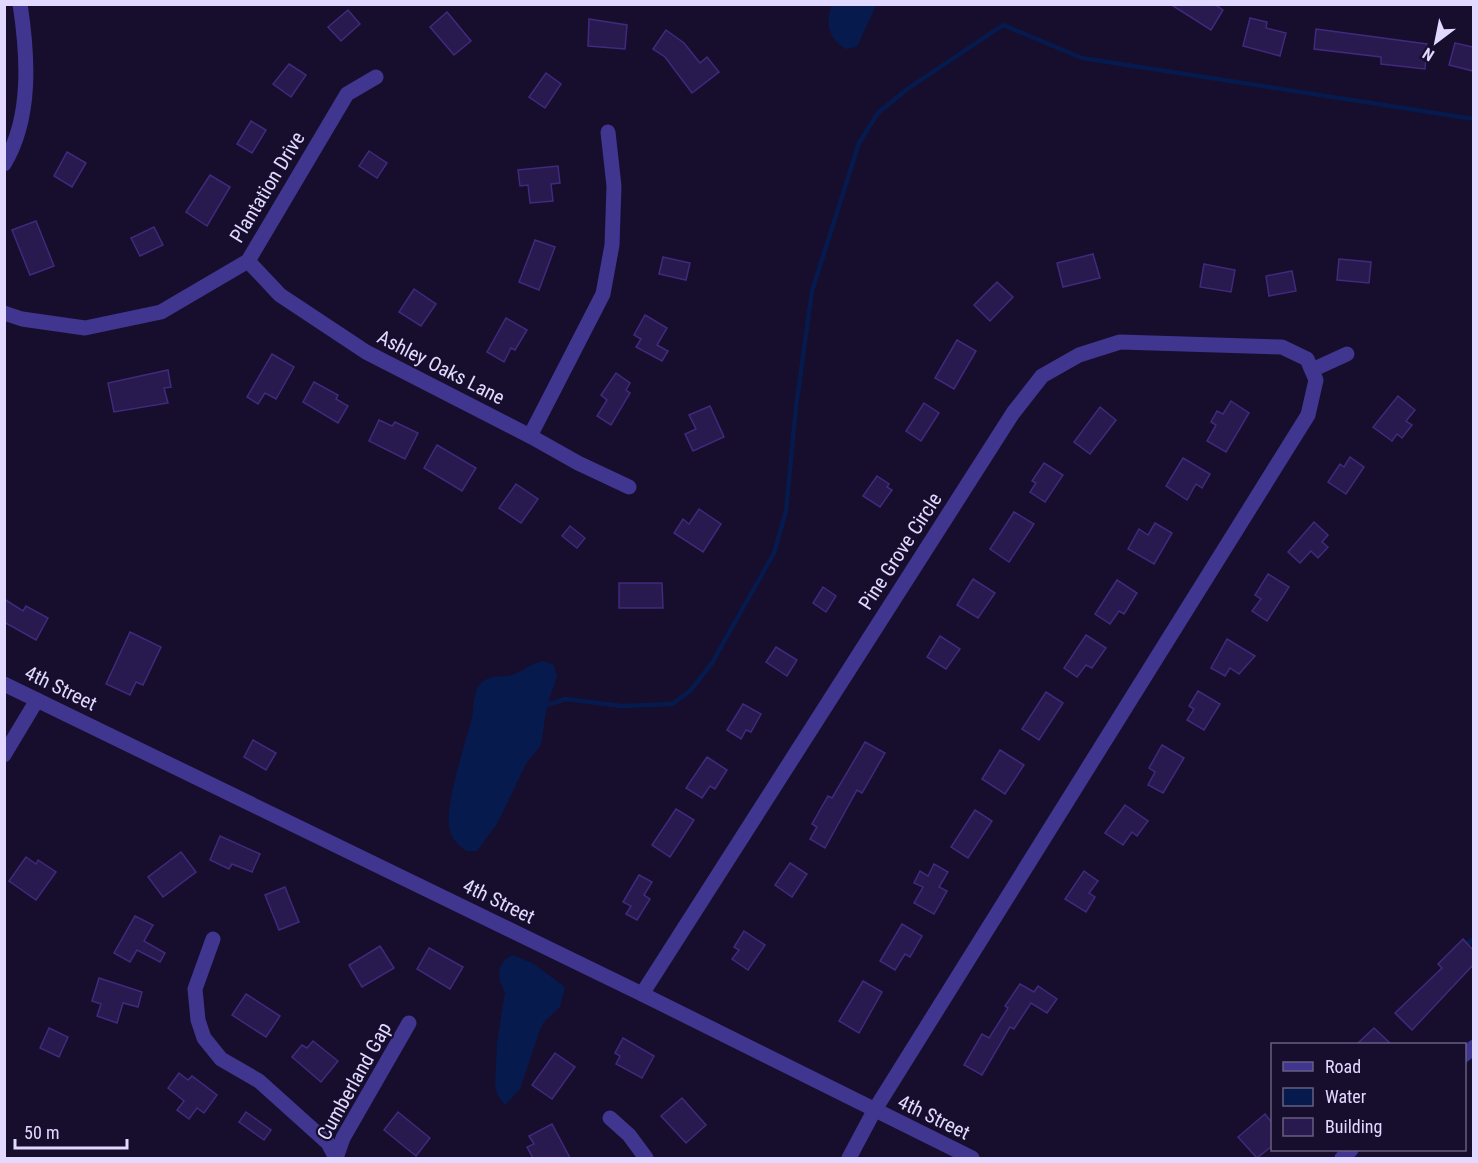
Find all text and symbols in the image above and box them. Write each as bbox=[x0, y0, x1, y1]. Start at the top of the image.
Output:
north arrow bbox=[1406, 12, 1466, 72]
text: N bbox=[1419, 44, 1438, 65]
street label: Plantation Drive bbox=[224, 127, 310, 247]
street label: Ashley Oaks Lane bbox=[373, 325, 509, 409]
street label: Pine Grove Circle bbox=[853, 488, 947, 614]
street label: 4th Street bbox=[21, 660, 101, 716]
street label: 4th Street bbox=[459, 873, 539, 929]
street label: Cumberland Gap bbox=[312, 1018, 396, 1144]
legend bbox=[1271, 1043, 1466, 1151]
text: Road bbox=[1325, 1056, 1361, 1077]
text: Water bbox=[1325, 1086, 1367, 1107]
street label: 4th Street bbox=[894, 1089, 974, 1145]
scale bar bbox=[15, 1112, 128, 1150]
text: Building bbox=[1325, 1116, 1382, 1137]
text: 50 m bbox=[24, 1122, 59, 1143]

